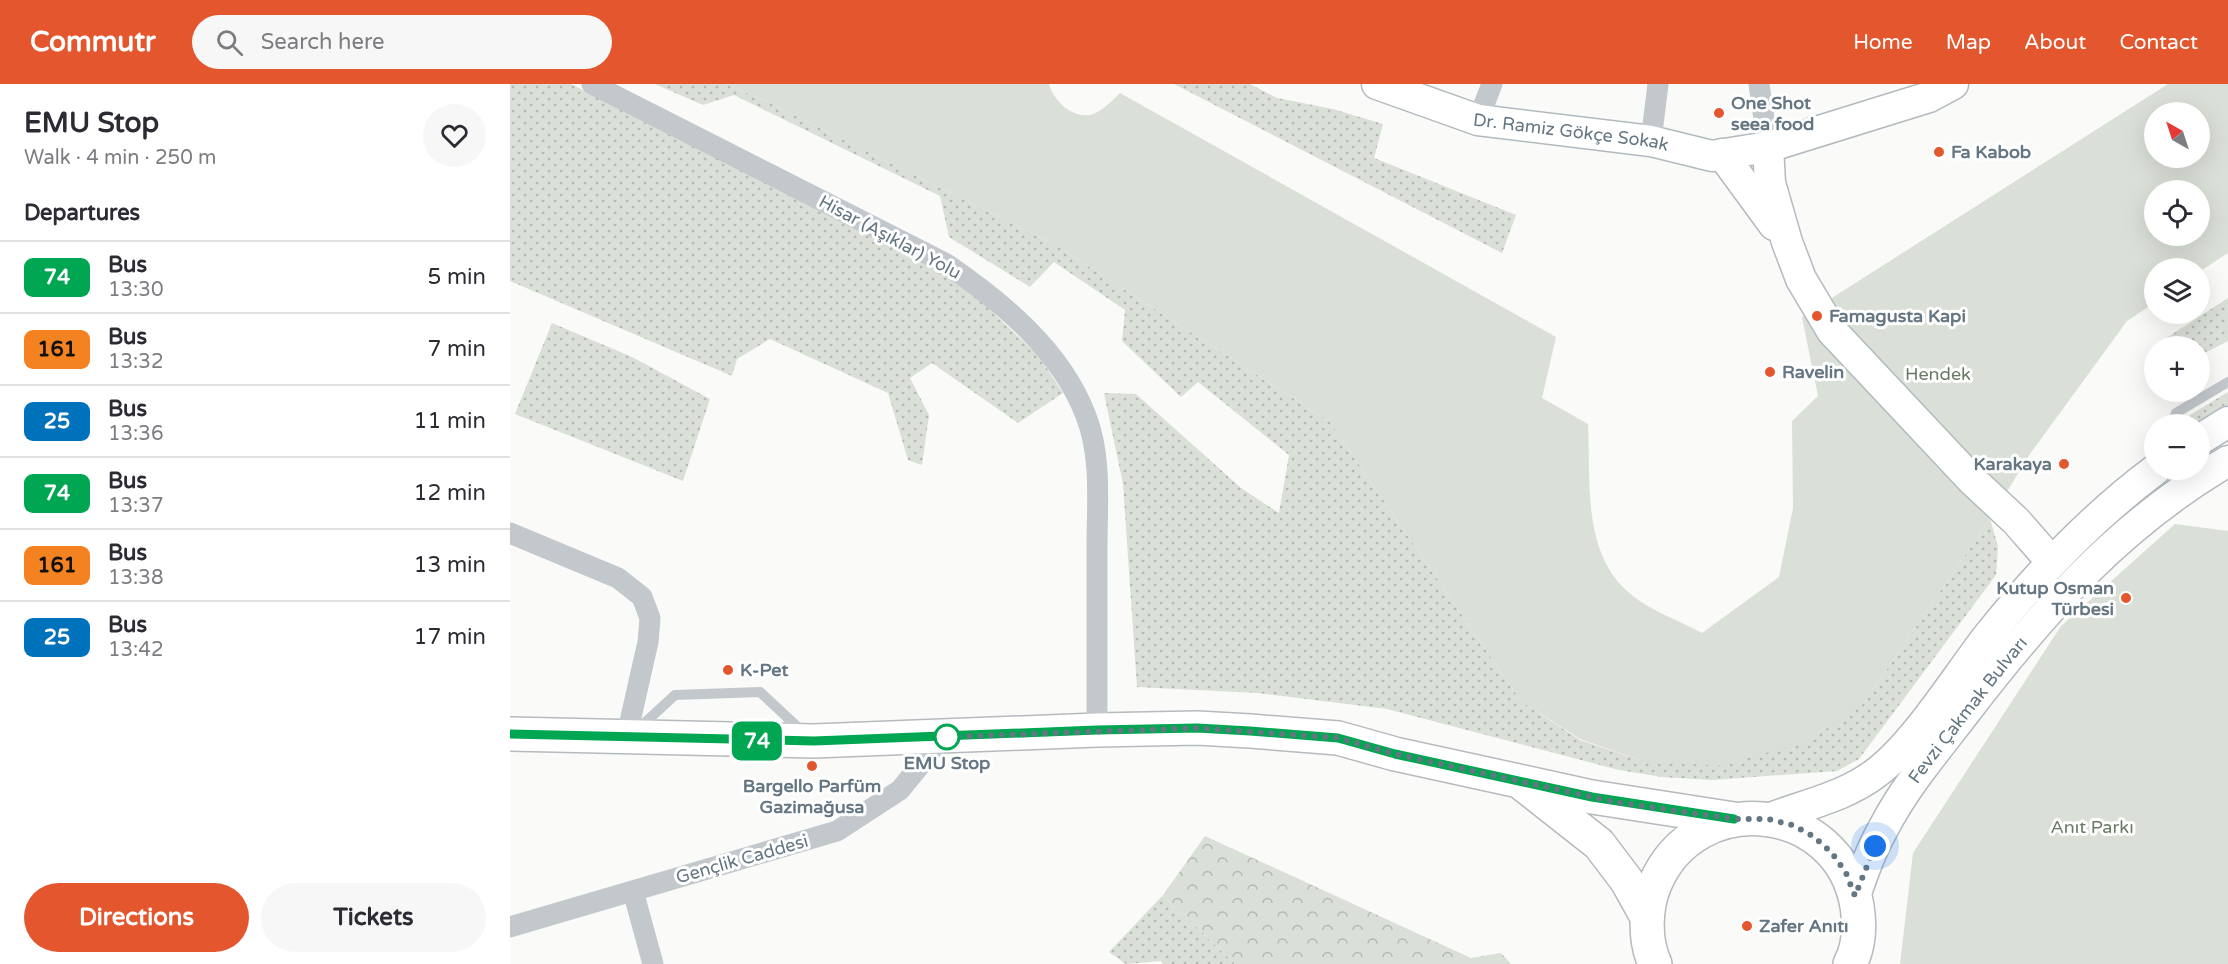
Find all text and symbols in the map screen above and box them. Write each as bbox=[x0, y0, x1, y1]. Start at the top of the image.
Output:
search box bbox=[192, 15, 612, 69]
text: Commutr bbox=[30, 25, 156, 59]
icon: search bbox=[213, 26, 246, 59]
text: Search here bbox=[261, 29, 385, 55]
text: Home bbox=[1853, 30, 1913, 55]
text: Map bbox=[1946, 30, 1991, 55]
text: About bbox=[2024, 30, 2086, 55]
text: Contact bbox=[2119, 30, 2198, 55]
place label: One Shot seea food bbox=[1731, 92, 1814, 135]
north arrow bbox=[2144, 102, 2210, 168]
map controls bbox=[2144, 102, 2210, 480]
button: heart bbox=[423, 104, 486, 167]
text: EMU Stop bbox=[24, 106, 159, 140]
marker: One Shot seea food bbox=[1712, 106, 1726, 120]
street label: Dr. Ramiz Gökçe Sokak bbox=[1472, 109, 1671, 156]
place label: Fa Kabob bbox=[1951, 141, 2031, 163]
marker: Fa Kabob bbox=[1932, 145, 1946, 159]
text: Walk · 4 min · 250 m bbox=[24, 146, 216, 170]
button: locate bbox=[2144, 180, 2210, 246]
street label: Hisar (Aşıklar) Yolu bbox=[815, 190, 965, 284]
text: Departures bbox=[24, 200, 140, 226]
text: Bus bbox=[108, 252, 147, 278]
button: layers bbox=[2144, 258, 2210, 324]
text: 5 min bbox=[427, 264, 486, 290]
text: 74 bbox=[44, 265, 70, 290]
text: 13:30 bbox=[108, 278, 163, 302]
place label: Famagusta Kapi bbox=[1829, 305, 1966, 327]
marker: Famagusta Kapi bbox=[1810, 309, 1824, 323]
text: Bus bbox=[108, 324, 147, 350]
text: 7 min bbox=[427, 336, 486, 362]
button: + bbox=[2144, 336, 2210, 402]
text: 161 bbox=[37, 337, 77, 362]
text: 13:32 bbox=[108, 350, 163, 374]
place label: Ravelin bbox=[1782, 361, 1844, 383]
park label: Hendek bbox=[1905, 363, 1971, 385]
marker: Ravelin bbox=[1763, 365, 1777, 379]
text: Bus bbox=[108, 396, 147, 422]
text: 11 min bbox=[414, 408, 486, 434]
text: 25 bbox=[44, 409, 70, 434]
button: − bbox=[2144, 414, 2210, 480]
text: 13:36 bbox=[108, 422, 163, 446]
place label: Karakaya bbox=[1974, 453, 2052, 475]
marker: Karakaya bbox=[2057, 457, 2071, 471]
text: Bus bbox=[108, 468, 147, 494]
text: 12 min bbox=[414, 480, 486, 506]
text: 74 bbox=[44, 481, 70, 506]
text: 13:37 bbox=[108, 494, 163, 518]
text: Bus bbox=[108, 540, 147, 566]
text: 13 min bbox=[414, 552, 486, 578]
text: 161 bbox=[37, 553, 77, 578]
text: 13:38 bbox=[108, 566, 163, 590]
place label: Kutup Osman Türbesi bbox=[1996, 577, 2114, 620]
marker: Kutup Osman Türbesi bbox=[2119, 591, 2133, 605]
text: Bus bbox=[108, 612, 147, 638]
text: 17 min bbox=[414, 624, 486, 650]
text: 25 bbox=[44, 625, 70, 650]
street label: Fevzi Çakmak Bulvarı bbox=[1903, 632, 2032, 788]
text: 13:42 bbox=[108, 638, 163, 662]
place label: K-Pet bbox=[740, 659, 788, 681]
marker: K-Pet bbox=[721, 663, 735, 677]
line badge: 74 bbox=[730, 722, 784, 760]
marker: EMU Stop bbox=[934, 724, 960, 750]
text: 74 bbox=[744, 729, 770, 754]
place label: EMU Stop bbox=[904, 752, 990, 774]
marker: Bargello Parfüm Gazimağusa bbox=[805, 759, 819, 773]
place label: Bargello Parfüm Gazimağusa bbox=[743, 775, 881, 818]
park label: Anıt Parkı bbox=[2050, 816, 2134, 838]
street label: Gençlik Caddesi bbox=[673, 830, 811, 888]
your location bbox=[1860, 831, 1890, 861]
button: Directions bbox=[24, 883, 249, 952]
button: Tickets bbox=[261, 883, 486, 952]
place label: Zafer Anıtı bbox=[1759, 915, 1849, 937]
marker: Zafer Anıtı bbox=[1740, 919, 1754, 933]

